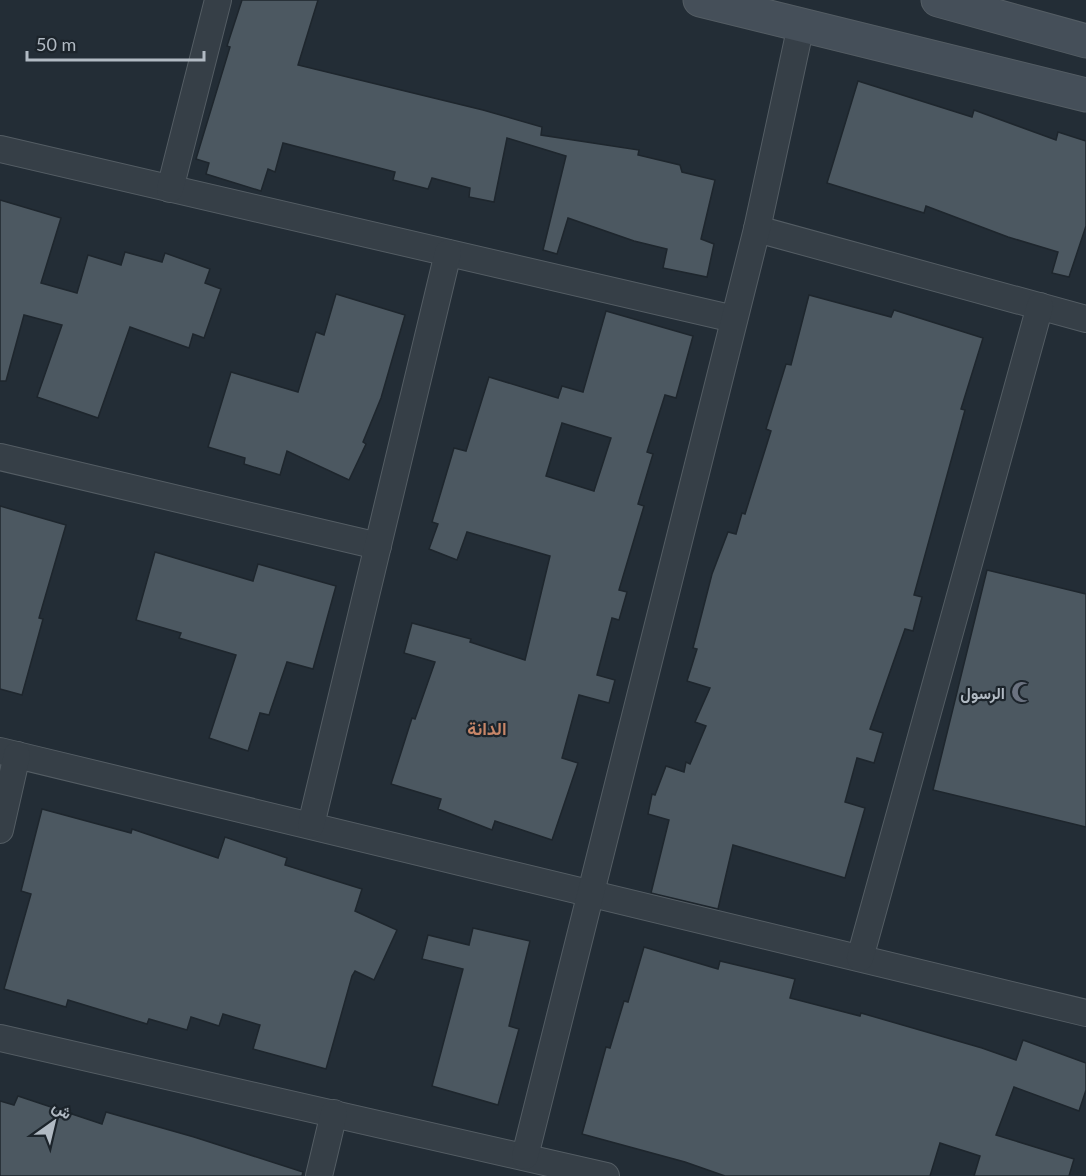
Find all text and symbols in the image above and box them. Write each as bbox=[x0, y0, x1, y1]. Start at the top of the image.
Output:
scale bar bbox=[27, 24, 204, 62]
text: 50 m bbox=[36, 33, 76, 55]
mosque icon: الرسول bbox=[1010, 680, 1034, 704]
place label: الرسول bbox=[960, 683, 1005, 704]
district label: الدانة bbox=[467, 717, 507, 739]
north arrow bbox=[24, 1092, 84, 1152]
text: ش bbox=[49, 1096, 76, 1123]

